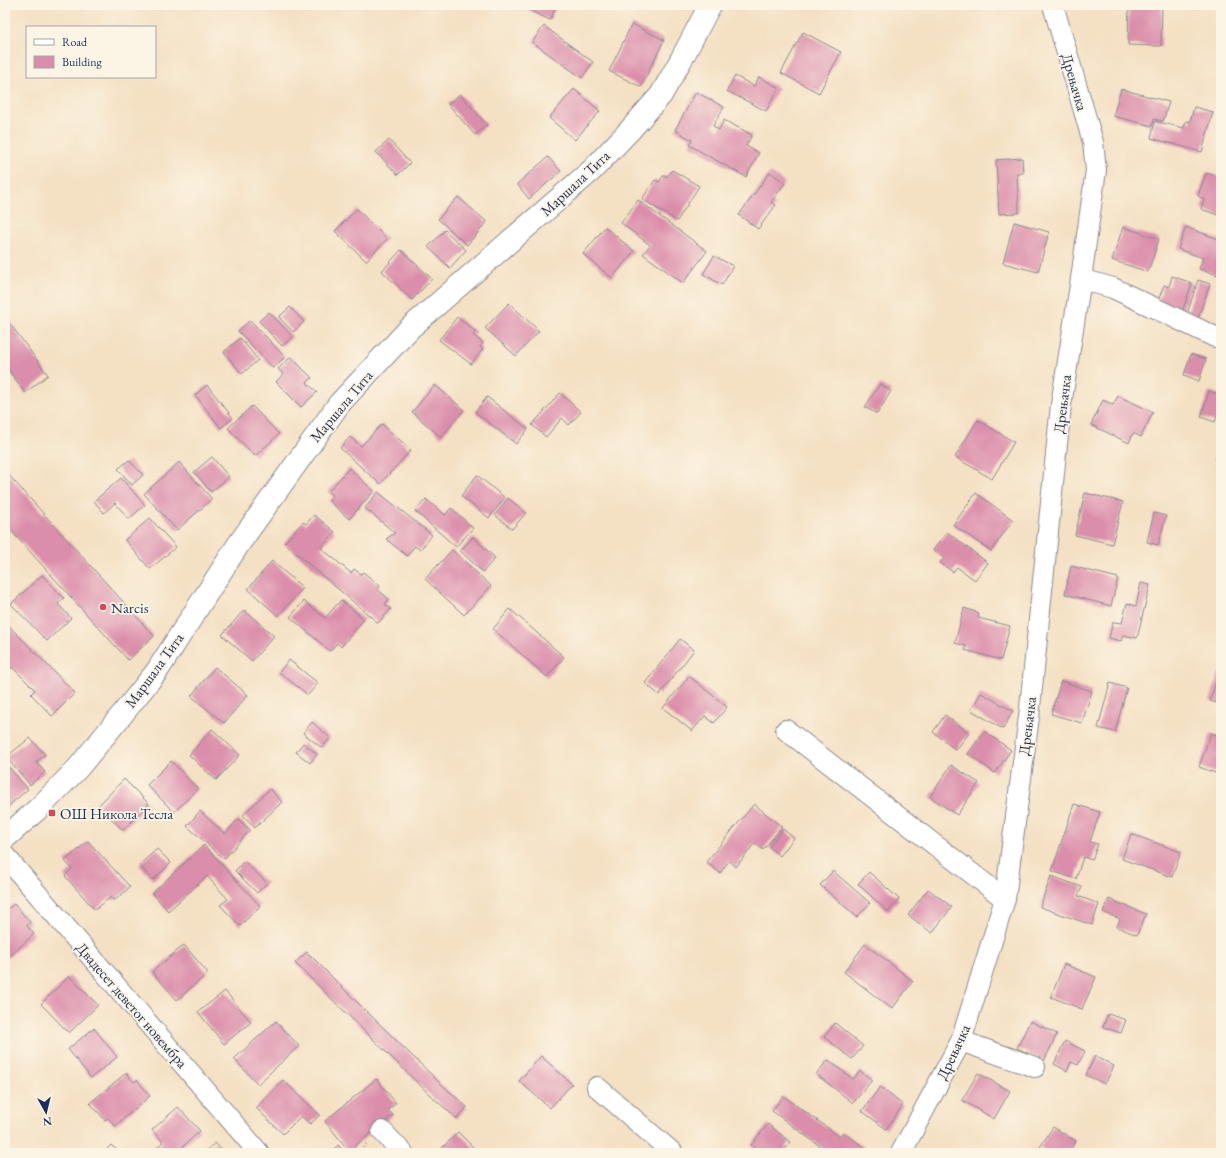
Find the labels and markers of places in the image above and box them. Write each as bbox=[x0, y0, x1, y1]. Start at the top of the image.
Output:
place label: Narcis bbox=[111, 598, 149, 617]
marker: Narcis bbox=[98, 602, 108, 612]
place label: ОШ Никола Тесла bbox=[60, 804, 173, 823]
marker: ОШ Никола Тесла bbox=[47, 808, 57, 818]

